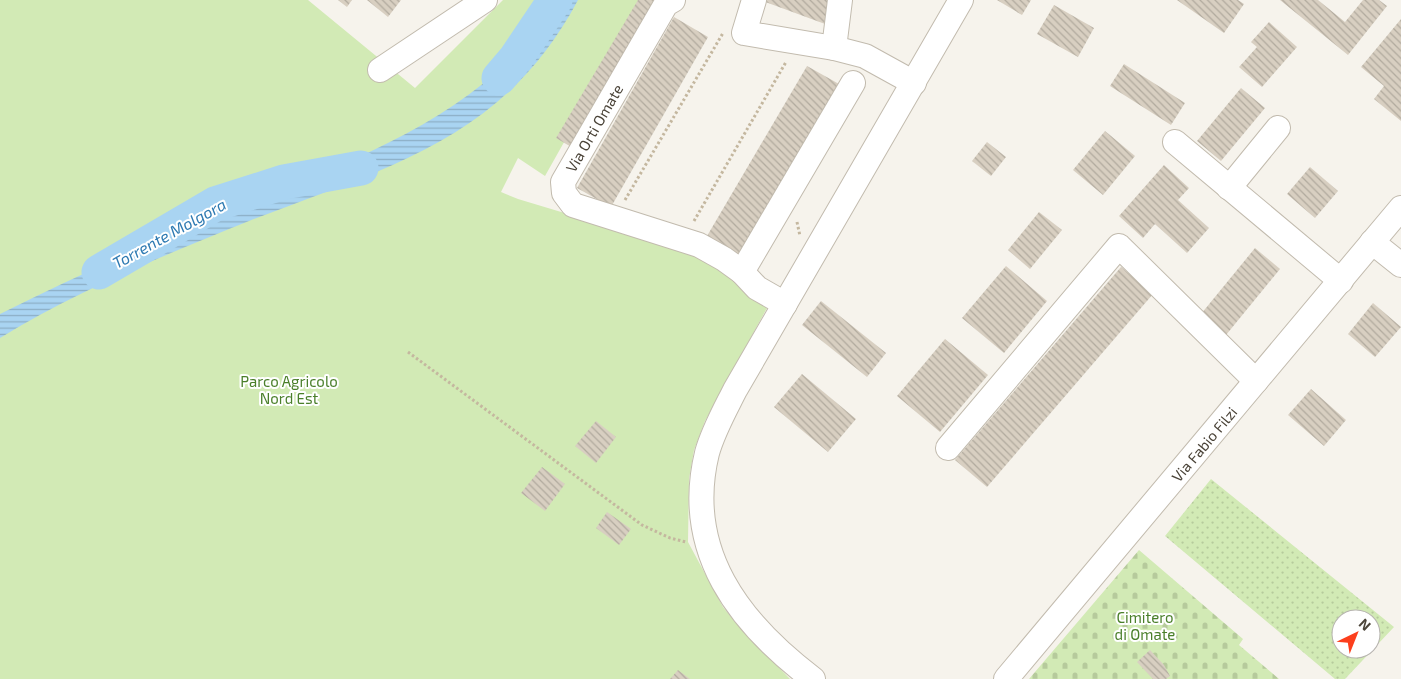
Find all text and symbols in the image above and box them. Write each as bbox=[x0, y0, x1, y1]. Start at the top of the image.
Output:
street label: Via Orti Omate bbox=[562, 81, 626, 175]
water label: Torrente Molgora bbox=[109, 194, 229, 272]
park label: Parco Agricolo Nord Est bbox=[240, 372, 338, 407]
street label: Via Fabio Filzi bbox=[1167, 403, 1241, 485]
park label: Cimitero di Omate bbox=[1115, 608, 1175, 643]
north arrow bbox=[1331, 609, 1381, 659]
text: N bbox=[1356, 614, 1375, 634]

